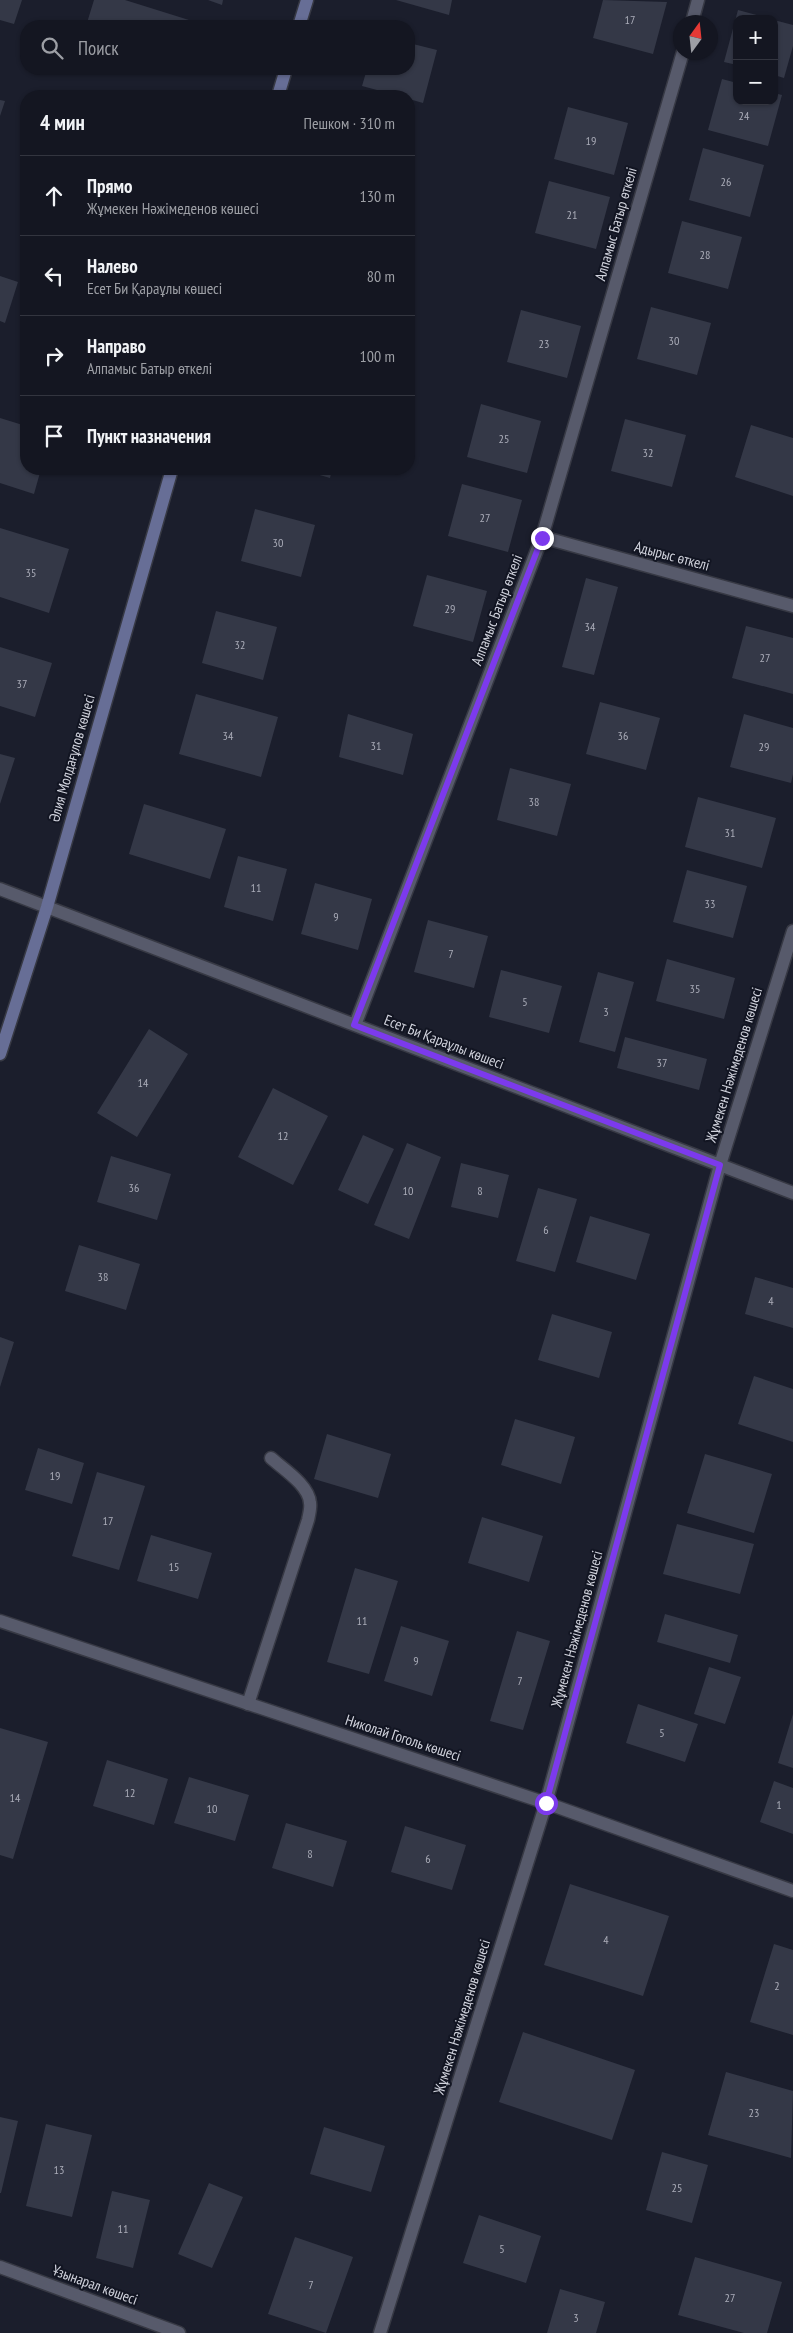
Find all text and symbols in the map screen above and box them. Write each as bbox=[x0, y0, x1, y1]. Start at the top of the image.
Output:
house number: 17 bbox=[625, 12, 635, 27]
north arrow bbox=[673, 15, 718, 60]
map controls bbox=[733, 15, 778, 105]
button: + bbox=[733, 15, 778, 60]
search box bbox=[20, 20, 415, 75]
icon: search bbox=[38, 34, 66, 62]
text: Поиск bbox=[78, 36, 119, 60]
button: − bbox=[733, 60, 778, 105]
house number: 24 bbox=[739, 108, 750, 123]
text: 4 мин bbox=[40, 109, 85, 136]
text: Пешком · 310 m bbox=[304, 113, 395, 133]
house number: 19 bbox=[586, 133, 596, 148]
street label: Алпамыс Батыр өткелі bbox=[590, 165, 641, 283]
text: Прямо bbox=[87, 174, 132, 198]
house number: 26 bbox=[721, 174, 731, 189]
icon: ahead bbox=[40, 182, 68, 210]
text: 130 m bbox=[360, 186, 395, 206]
text: Жұмекен Нәжімеденов көшесі bbox=[87, 198, 259, 218]
house number: 21 bbox=[567, 207, 577, 222]
house number: 28 bbox=[700, 247, 710, 262]
text: Налево bbox=[87, 254, 138, 278]
icon: left bbox=[40, 262, 68, 290]
text: 80 m bbox=[367, 266, 395, 286]
text: Есет Би Қараұлы көшесі bbox=[87, 278, 222, 298]
house number: 30 bbox=[669, 333, 679, 348]
text: Направо bbox=[87, 334, 146, 358]
house number: 23 bbox=[539, 336, 549, 351]
icon: right bbox=[40, 342, 68, 370]
text: 100 m bbox=[360, 346, 395, 366]
text: Алпамыс Батыр өткелі bbox=[87, 358, 212, 378]
icon: arrive bbox=[40, 422, 68, 450]
text: Пункт назначения bbox=[87, 424, 211, 448]
house number: 25 bbox=[499, 431, 509, 446]
house number: 32 bbox=[643, 445, 653, 460]
house number: 27 bbox=[480, 510, 490, 525]
route end bbox=[531, 527, 554, 550]
house number: 30 bbox=[273, 535, 283, 550]
street label: Адырыс өткелі bbox=[633, 536, 712, 575]
street label: Алпамыс Батыр өткелі bbox=[467, 552, 526, 668]
house number: 35 bbox=[26, 565, 36, 580]
house number: 29 bbox=[445, 601, 455, 616]
house number: 34 bbox=[585, 619, 596, 634]
house number: 32 bbox=[235, 637, 245, 652]
house number: 27 bbox=[760, 650, 770, 665]
house number: 37 bbox=[17, 676, 27, 691]
street label: Әлия Молдағұлов көшесі bbox=[44, 692, 99, 824]
house number: 34 bbox=[223, 728, 234, 743]
house number: 36 bbox=[618, 728, 628, 743]
house number: 31 bbox=[371, 738, 381, 753]
house number: 29 bbox=[759, 739, 769, 754]
house number: 38 bbox=[529, 794, 539, 809]
house number: 31 bbox=[725, 825, 735, 840]
house number: 11 bbox=[251, 880, 261, 895]
house number: 33 bbox=[705, 896, 715, 911]
house number: 9 bbox=[333, 909, 339, 924]
house number: 7 bbox=[448, 946, 454, 961]
house number: 35 bbox=[690, 981, 700, 996]
street label: Жұмекен Нәжімеденов көшесі bbox=[701, 985, 766, 1146]
house number: 5 bbox=[522, 994, 528, 1009]
house number: 3 bbox=[603, 1004, 609, 1019]
street label: Есет Би Қараұлы көшесі bbox=[382, 1010, 507, 1073]
house number: 37 bbox=[657, 1055, 667, 1070]
house number: 14 bbox=[138, 1075, 149, 1090]
house number: 12 bbox=[278, 1128, 288, 1143]
house number: 36 bbox=[129, 1180, 139, 1195]
house number: 10 bbox=[403, 1183, 413, 1198]
house number: 8 bbox=[477, 1183, 483, 1198]
house number: 6 bbox=[543, 1222, 549, 1237]
house number: 38 bbox=[98, 1269, 108, 1284]
house number: 4 bbox=[768, 1293, 774, 1308]
house number: 19 bbox=[50, 1468, 60, 1483]
house number: 17 bbox=[103, 1513, 113, 1528]
street label: Жұмекен Нәжімеденов көшесі bbox=[546, 1549, 607, 1710]
house number: 15 bbox=[169, 1559, 179, 1574]
house number: 11 bbox=[357, 1613, 367, 1628]
house number: 9 bbox=[413, 1653, 419, 1668]
house number: 7 bbox=[517, 1673, 523, 1688]
street label: Николай Гоголь көшесі bbox=[343, 1710, 463, 1765]
house number: 5 bbox=[659, 1725, 665, 1740]
house number: 12 bbox=[125, 1785, 135, 1800]
house number: 14 bbox=[10, 1790, 21, 1805]
route start bbox=[535, 1792, 558, 1815]
house number: 1 bbox=[776, 1797, 782, 1812]
house number: 10 bbox=[207, 1801, 217, 1816]
house number: 8 bbox=[307, 1846, 313, 1861]
house number: 6 bbox=[425, 1851, 431, 1866]
house number: 4 bbox=[603, 1932, 609, 1947]
street label: Жұмекен Нәжімеденов көшесі bbox=[429, 1937, 494, 2098]
house number: 2 bbox=[774, 1978, 780, 1993]
house number: 23 bbox=[749, 2105, 759, 2120]
house number: 13 bbox=[54, 2162, 64, 2177]
house number: 25 bbox=[672, 2180, 682, 2195]
house number: 11 bbox=[118, 2221, 128, 2236]
house number: 5 bbox=[499, 2241, 505, 2256]
street label: Ұзынарал көшесі bbox=[50, 2260, 141, 2309]
house number: 7 bbox=[308, 2277, 314, 2292]
house number: 27 bbox=[725, 2290, 735, 2305]
house number: 3 bbox=[573, 2310, 579, 2325]

